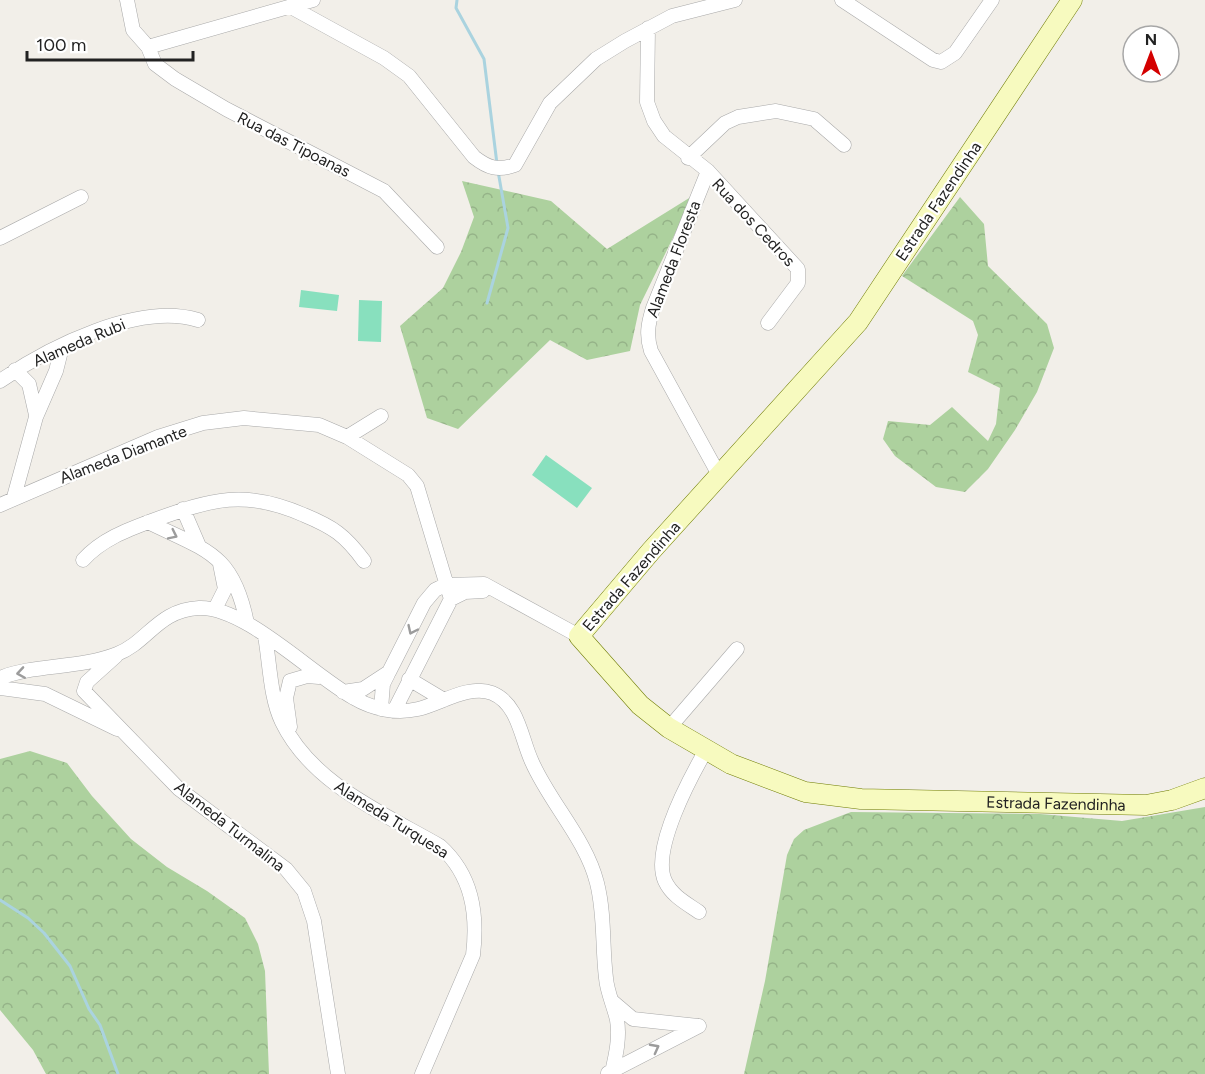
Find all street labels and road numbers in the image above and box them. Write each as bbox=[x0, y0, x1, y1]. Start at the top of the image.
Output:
street label: Rua das Tipoanas bbox=[234, 108, 353, 181]
street label: Estrada Fazendinha bbox=[892, 138, 985, 264]
street label: Rua dos Cedros bbox=[708, 175, 799, 270]
street label: Alameda Floresta bbox=[642, 198, 704, 320]
street label: Alameda Rubi bbox=[30, 314, 128, 370]
street label: Alameda Diamante bbox=[57, 421, 190, 487]
street label: Estrada Fazendinha bbox=[578, 517, 684, 635]
street label: Alameda Turmalina bbox=[171, 777, 289, 875]
street label: Alameda Turquesa bbox=[331, 777, 452, 862]
street label: Estrada Fazendinha bbox=[986, 793, 1126, 815]

